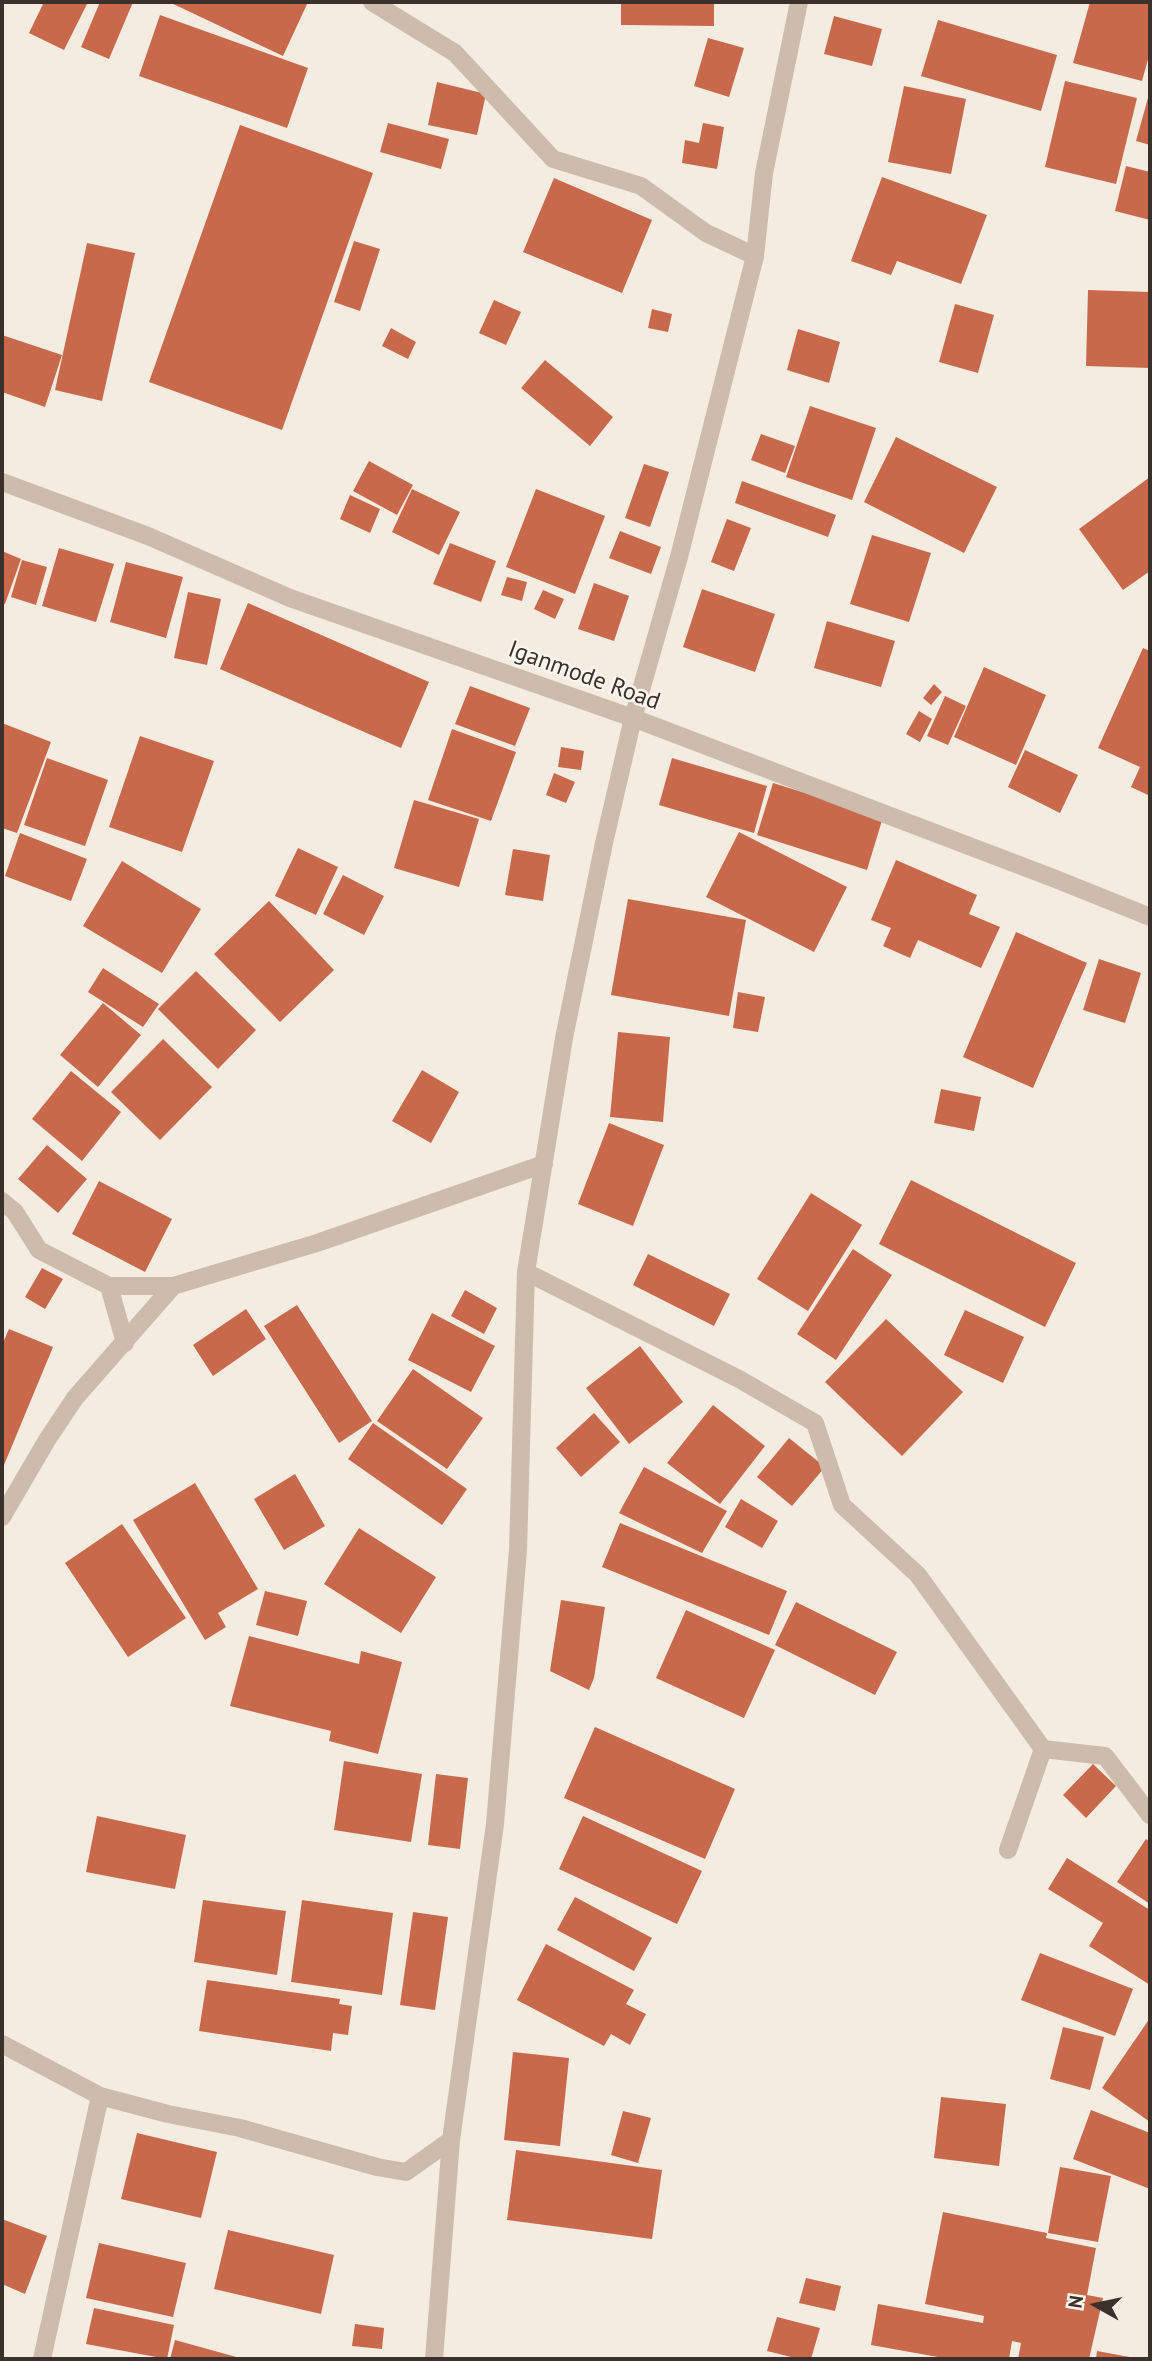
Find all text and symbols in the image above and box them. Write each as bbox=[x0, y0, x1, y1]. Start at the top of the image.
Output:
street label: Iganmode Road bbox=[504, 635, 664, 717]
north arrow bbox=[1061, 2270, 1131, 2340]
text: N bbox=[1062, 2294, 1088, 2310]

